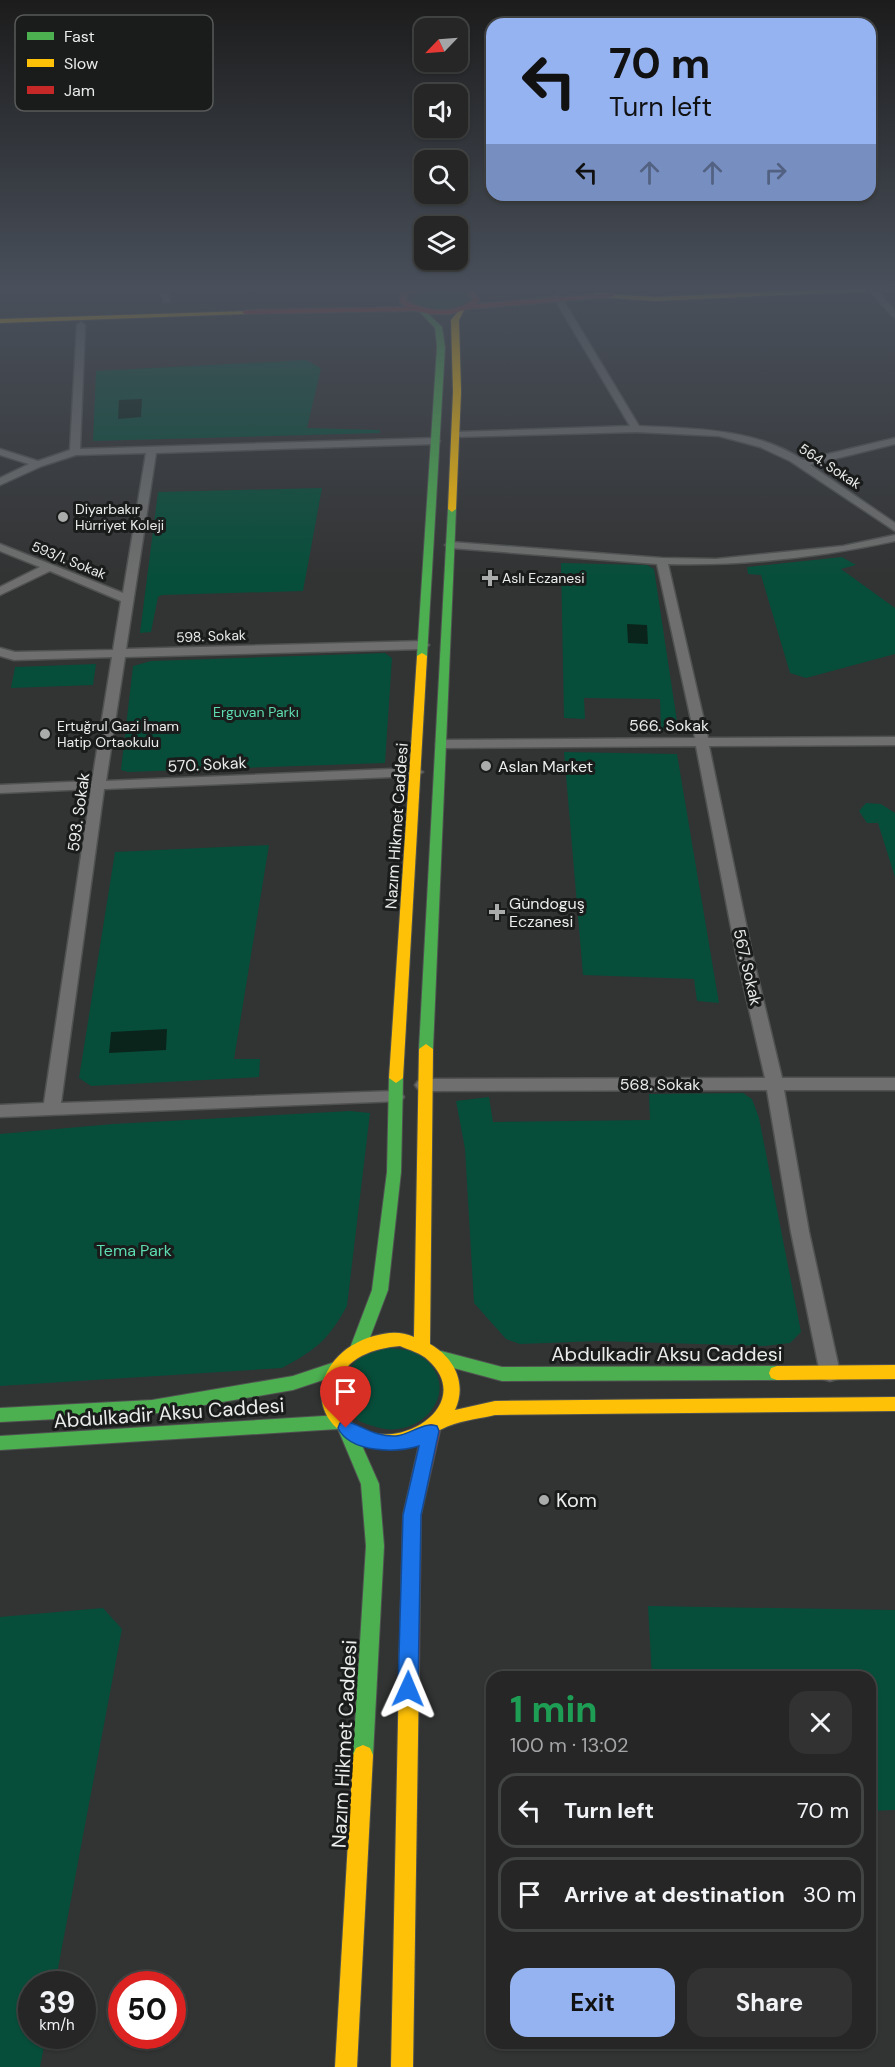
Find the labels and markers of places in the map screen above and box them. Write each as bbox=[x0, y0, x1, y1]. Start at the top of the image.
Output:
place label: Diyarbakır Hürriyet Koleji bbox=[75, 500, 164, 534]
marker: Diyarbakır Hürriyet Koleji bbox=[56, 510, 70, 524]
place label: Aslı Eczanesi bbox=[502, 569, 585, 587]
marker: Aslı Eczanesi bbox=[483, 571, 497, 585]
place label: Ertuğrul Gazi İmam Hatip Ortaokulu bbox=[57, 717, 179, 751]
marker: Ertuğrul Gazi İmam Hatip Ortaokulu bbox=[38, 727, 52, 741]
place label: Aslan Market bbox=[498, 756, 593, 777]
marker: Aslan Market bbox=[479, 759, 493, 773]
place label: Gündoguş Eczanesi bbox=[509, 893, 585, 932]
marker: Gündoguş Eczanesi bbox=[490, 905, 504, 919]
pin bbox=[320, 1366, 371, 1428]
place label: Kom bbox=[556, 1487, 597, 1513]
marker: Kom bbox=[537, 1493, 551, 1507]

